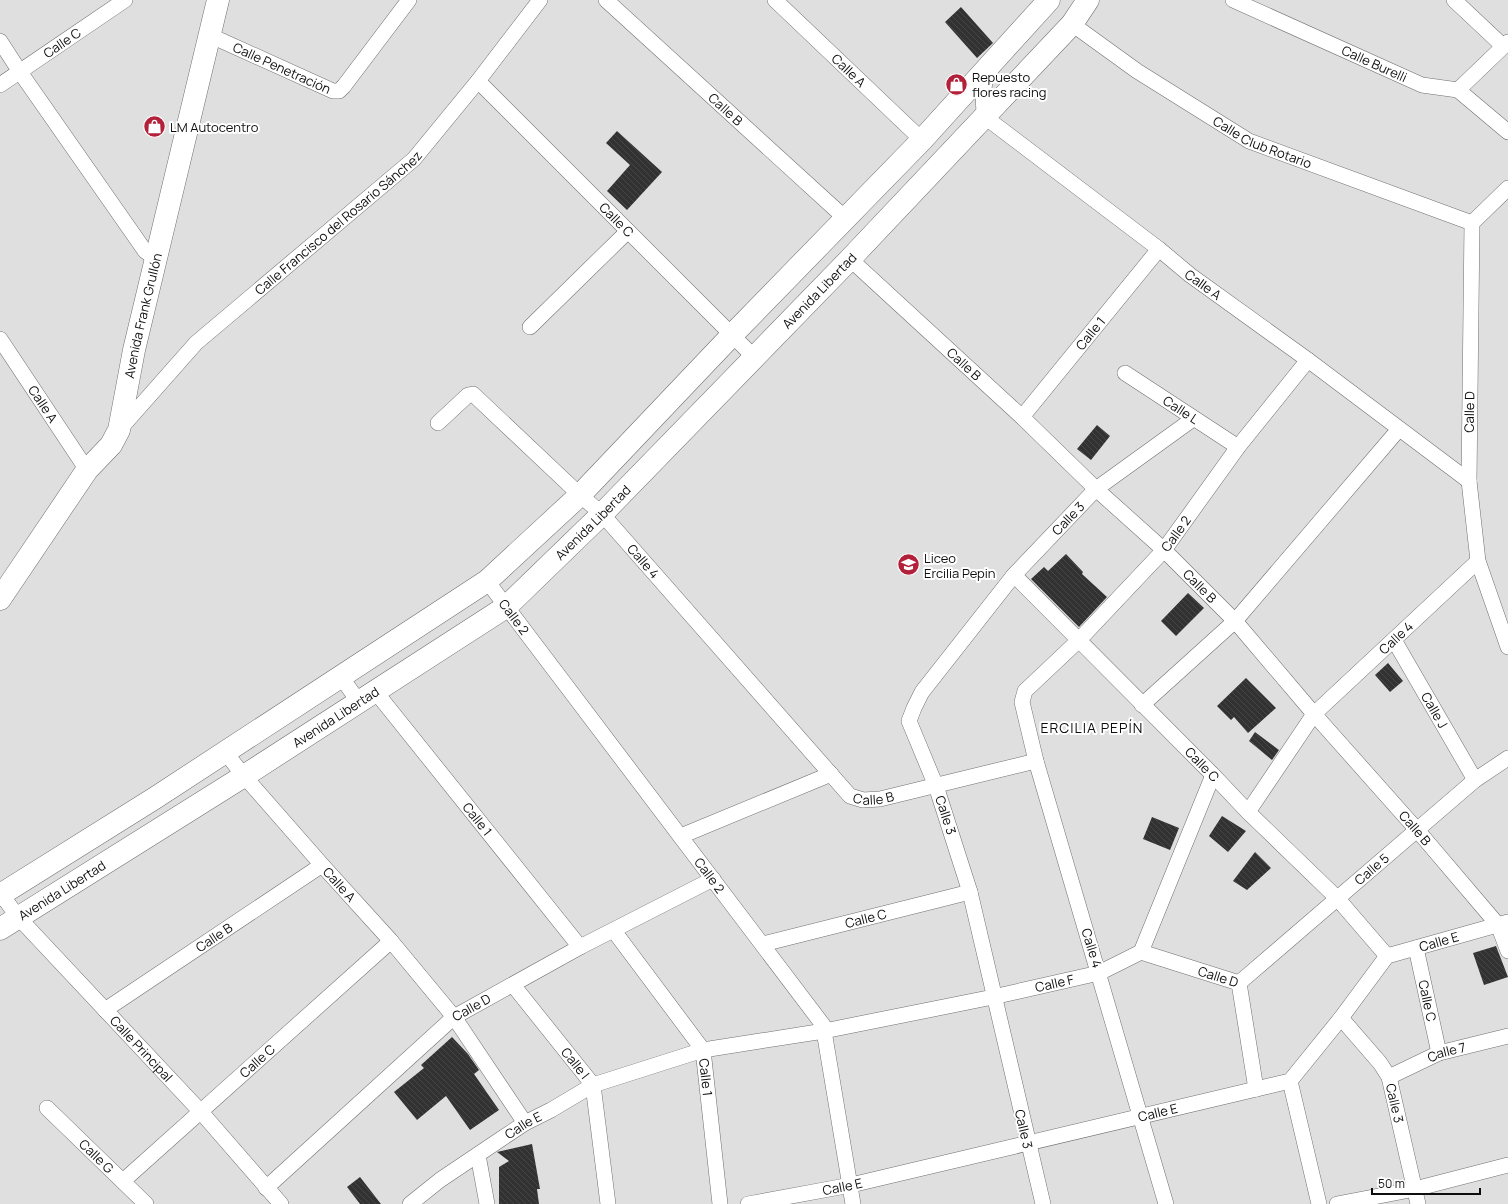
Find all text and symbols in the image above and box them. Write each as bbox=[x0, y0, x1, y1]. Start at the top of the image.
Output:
street label: Calle C bbox=[40, 24, 85, 62]
street label: Calle Penetración bbox=[230, 38, 334, 98]
street label: Calle Burelli bbox=[1339, 41, 1410, 86]
street label: Calle A bbox=[828, 50, 870, 91]
place label: Repuesto flores racing bbox=[972, 68, 1047, 101]
shop icon: Repuesto flores racing bbox=[943, 71, 969, 97]
street label: Calle B bbox=[705, 89, 747, 130]
street label: Calle Club Rotario bbox=[1210, 112, 1315, 172]
shop icon: LM Autocentro bbox=[142, 114, 168, 140]
place label: LM Autocentro bbox=[170, 118, 259, 136]
street label: Calle Francisco del Rosario Sánchez bbox=[251, 147, 426, 299]
street label: Calle C bbox=[595, 198, 638, 241]
street label: Avenida Libertad bbox=[778, 249, 860, 333]
street label: Avenida Frank Grullón bbox=[120, 251, 166, 380]
street label: Calle A bbox=[1181, 265, 1225, 304]
street label: Calle 1 bbox=[1071, 313, 1109, 354]
street label: Calle B bbox=[943, 343, 985, 384]
street label: Calle A bbox=[24, 382, 62, 426]
street label: Calle L bbox=[1160, 391, 1203, 428]
street label: Calle D bbox=[1460, 391, 1478, 433]
street label: Avenida Libertad bbox=[551, 481, 635, 564]
street label: Calle 3 bbox=[1048, 498, 1088, 539]
street label: Calle 2 bbox=[1157, 512, 1195, 555]
street label: Calle 4 bbox=[623, 540, 664, 582]
place label: Liceo Ercilia Pepin bbox=[924, 549, 996, 582]
school or university icon: Liceo Ercilia Pepin bbox=[896, 552, 922, 578]
street label: Calle B bbox=[1179, 565, 1221, 607]
street label: Calle 2 bbox=[495, 595, 533, 638]
street label: Calle 4 bbox=[1375, 617, 1417, 658]
street label: Avenida Libertad bbox=[289, 682, 382, 751]
street label: Calle J bbox=[1417, 689, 1452, 731]
district label: ERCILIA PEPÍN bbox=[1041, 718, 1143, 737]
street label: Calle C bbox=[1181, 743, 1224, 786]
street label: Calle B bbox=[851, 787, 896, 809]
street label: Calle 3 bbox=[931, 793, 961, 837]
street label: Calle 1 bbox=[459, 799, 496, 839]
street label: Calle B bbox=[1395, 807, 1435, 849]
street label: Calle 5 bbox=[1350, 849, 1393, 889]
street label: Calle 2 bbox=[690, 854, 729, 897]
street label: Avenida Libertad bbox=[15, 856, 109, 924]
street label: Calle A bbox=[319, 863, 360, 906]
street label: Calle C bbox=[843, 904, 888, 932]
street label: Calle B bbox=[192, 918, 236, 956]
street label: Calle 4 bbox=[1077, 926, 1107, 970]
street label: Calle E bbox=[1417, 927, 1461, 956]
street label: Calle D bbox=[1196, 962, 1241, 991]
street label: Calle F bbox=[1033, 970, 1076, 996]
street label: Calle C bbox=[1414, 978, 1441, 1023]
street label: Calle D bbox=[449, 989, 494, 1025]
street label: Calle Principal bbox=[106, 1012, 177, 1085]
street label: Calle 7 bbox=[1424, 1038, 1468, 1066]
street label: Calle C bbox=[235, 1040, 279, 1082]
street label: Calle I bbox=[557, 1043, 594, 1083]
street label: Calle 1 bbox=[695, 1057, 717, 1097]
street label: Calle 3 bbox=[1382, 1082, 1408, 1125]
street label: Calle E bbox=[1136, 1099, 1179, 1126]
street label: Calle E bbox=[501, 1107, 545, 1143]
street label: Calle 3 bbox=[1011, 1107, 1037, 1151]
street label: Calle G bbox=[75, 1135, 118, 1177]
scale bar bbox=[1372, 1170, 1480, 1196]
street label: Calle E bbox=[821, 1174, 864, 1199]
text: 50 m bbox=[1378, 1175, 1405, 1192]

